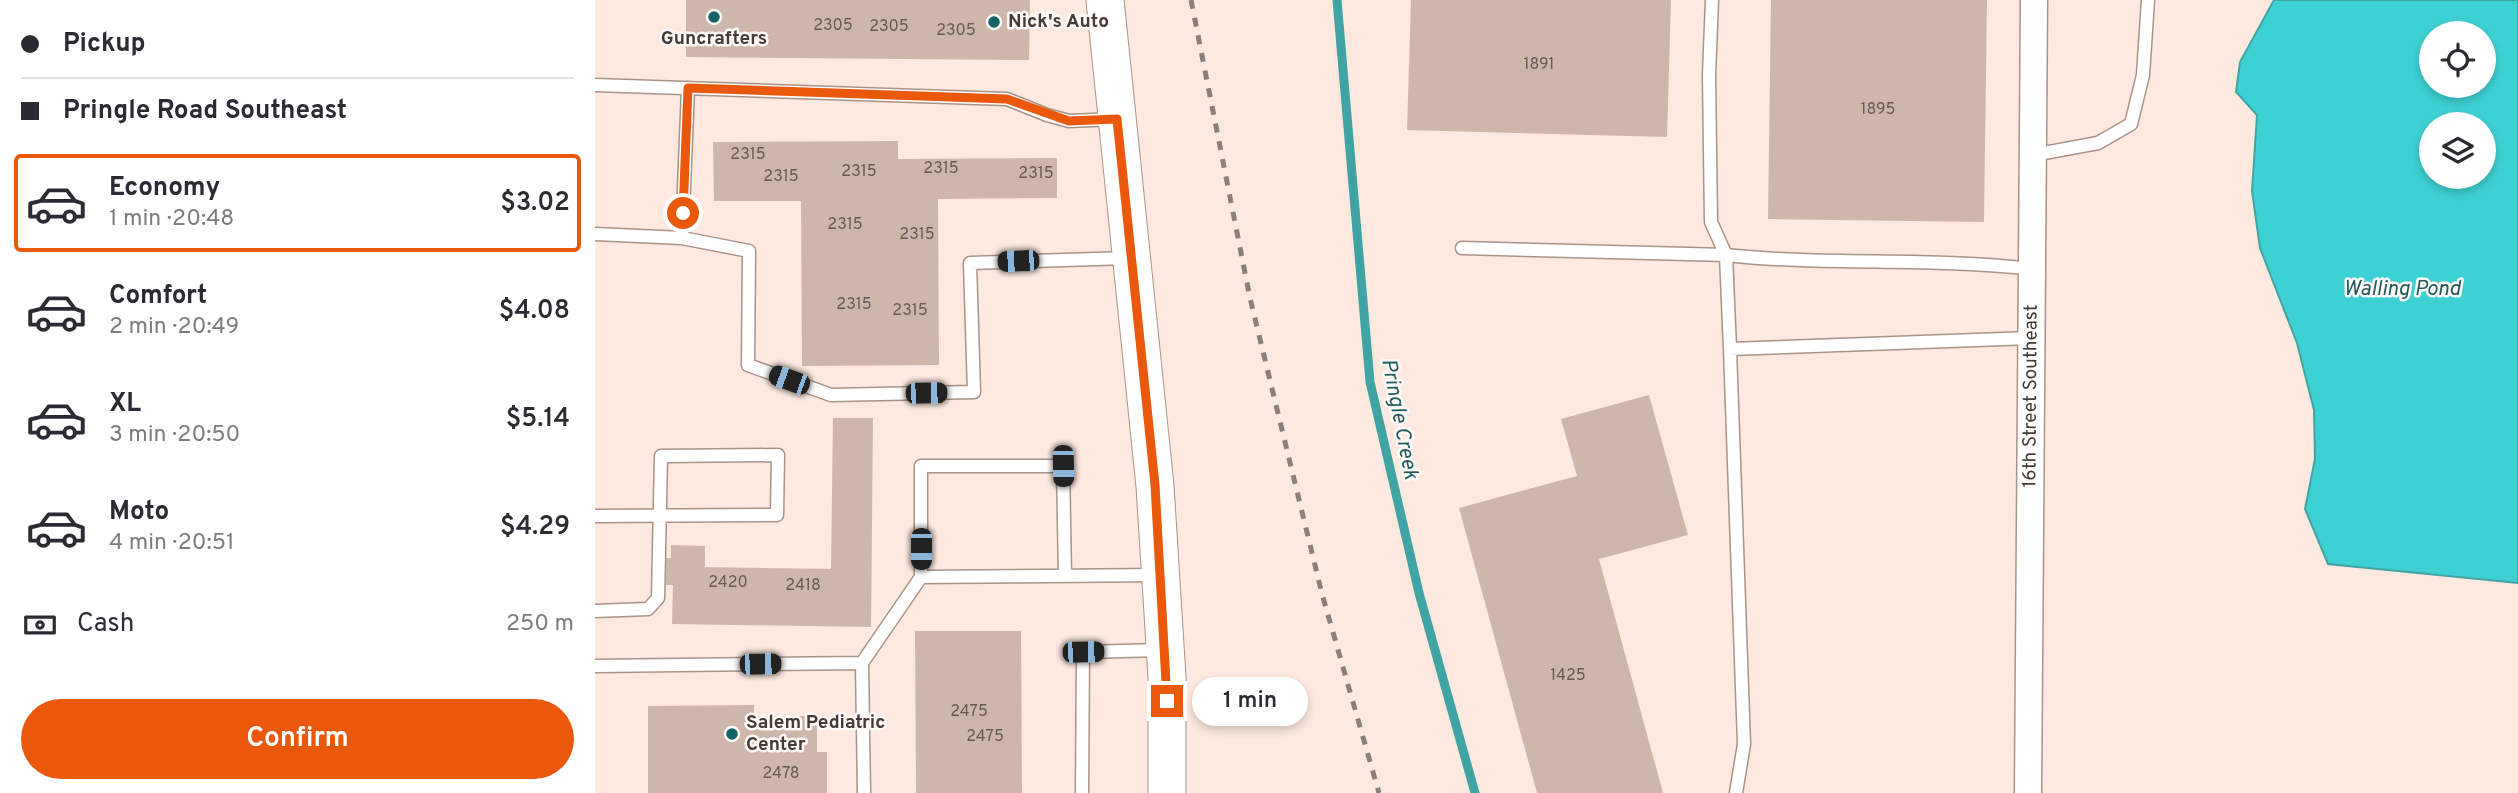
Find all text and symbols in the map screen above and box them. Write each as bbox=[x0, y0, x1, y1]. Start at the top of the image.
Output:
marker: Guncrafters bbox=[706, 9, 722, 25]
place label: Nick's Auto bbox=[1008, 10, 1109, 34]
marker: Nick's Auto bbox=[986, 14, 1002, 30]
house number: 2305 bbox=[813, 16, 853, 36]
house number: 2305 bbox=[869, 17, 909, 37]
house number: 2305 bbox=[936, 21, 976, 41]
map controls bbox=[2419, 21, 2496, 189]
button: locate bbox=[2419, 21, 2496, 98]
place label: Guncrafters bbox=[661, 27, 767, 51]
text: Pickup bbox=[63, 28, 146, 61]
house number: 1891 bbox=[1524, 55, 1554, 75]
text: Pringle Road Southeast bbox=[63, 95, 347, 128]
house number: 1895 bbox=[1861, 100, 1895, 120]
button: layers bbox=[2419, 112, 2496, 189]
house number: 2315 bbox=[730, 145, 766, 165]
house number: 2315 bbox=[923, 159, 959, 179]
house number: 2315 bbox=[841, 162, 877, 182]
house number: 2315 bbox=[1018, 164, 1054, 184]
house number: 2315 bbox=[763, 167, 799, 187]
icon: car bbox=[25, 172, 88, 235]
text: Economy bbox=[109, 172, 220, 205]
text: $3.02 bbox=[500, 187, 570, 220]
route start bbox=[667, 197, 699, 229]
text: 1 min · 20:48 bbox=[109, 205, 234, 234]
house number: 2315 bbox=[827, 215, 863, 235]
house number: 2315 bbox=[899, 225, 935, 245]
car bbox=[997, 250, 1040, 272]
water label: Walling Pond bbox=[2344, 276, 2462, 303]
icon: car bbox=[25, 280, 88, 343]
text: Comfort bbox=[109, 280, 207, 313]
text: $4.08 bbox=[499, 295, 570, 328]
house number: 2315 bbox=[836, 295, 872, 315]
house number: 2315 bbox=[892, 301, 928, 321]
street label: 16th Street Southeast bbox=[2018, 304, 2044, 488]
text: 2 min · 20:49 bbox=[109, 313, 239, 342]
water label: Pringle Creek bbox=[1374, 356, 1424, 482]
car bbox=[766, 363, 813, 397]
car bbox=[905, 382, 948, 404]
icon: car bbox=[25, 388, 88, 451]
text: XL bbox=[109, 388, 141, 421]
text: $5.14 bbox=[506, 403, 570, 436]
text: 3 min · 20:50 bbox=[109, 421, 240, 450]
car bbox=[1053, 445, 1074, 487]
icon: car bbox=[25, 496, 88, 559]
text: Moto bbox=[109, 496, 169, 529]
text: $4.29 bbox=[500, 511, 570, 544]
car bbox=[911, 528, 932, 570]
text: 4 min · 20:51 bbox=[109, 529, 235, 558]
house number: 2420 bbox=[708, 573, 748, 593]
house number: 2418 bbox=[785, 576, 821, 596]
icon: cash bbox=[21, 606, 59, 644]
text: Cash bbox=[77, 608, 134, 641]
text: 250 m bbox=[506, 610, 574, 639]
car bbox=[1062, 641, 1105, 663]
car bbox=[739, 653, 782, 675]
house number: 1425 bbox=[1550, 666, 1586, 686]
callout: 1 min bbox=[1191, 676, 1307, 726]
route end bbox=[1151, 685, 1183, 717]
text: 1 min bbox=[1223, 687, 1277, 716]
button: Confirm bbox=[21, 699, 574, 779]
house number: 2475 bbox=[950, 702, 988, 722]
place label: Salem Pediatric Center bbox=[746, 711, 885, 757]
marker: Salem Pediatric Center bbox=[724, 726, 740, 742]
house number: 2475 bbox=[966, 727, 1004, 747]
house number: 2478 bbox=[762, 764, 800, 784]

